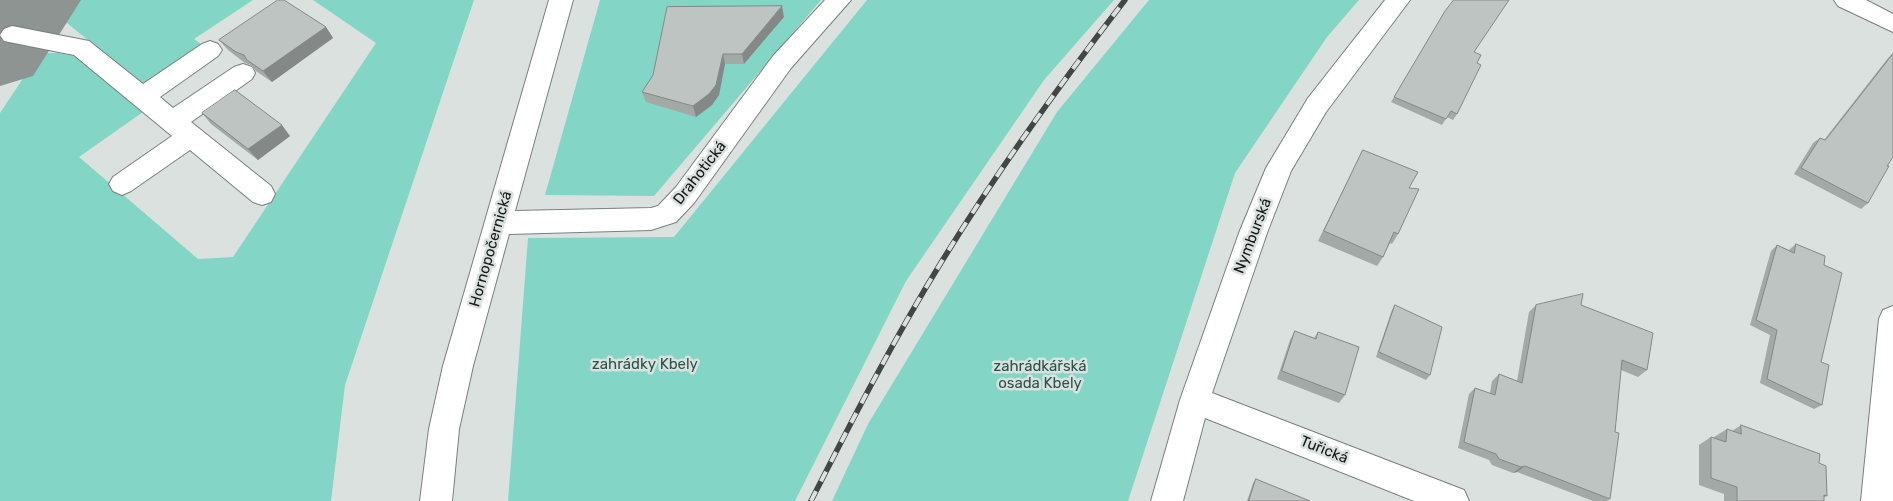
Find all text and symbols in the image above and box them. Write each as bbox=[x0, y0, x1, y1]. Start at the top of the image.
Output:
street label: Drahotická bbox=[670, 138, 730, 208]
street label: Hornopočernická bbox=[466, 189, 516, 309]
street label: Nymburská bbox=[1230, 196, 1276, 276]
park label: zahrádky Kbely bbox=[592, 356, 698, 374]
park label: zahrádkářská osada Kbely bbox=[994, 358, 1086, 393]
street label: Tuřická bbox=[1297, 432, 1351, 468]

